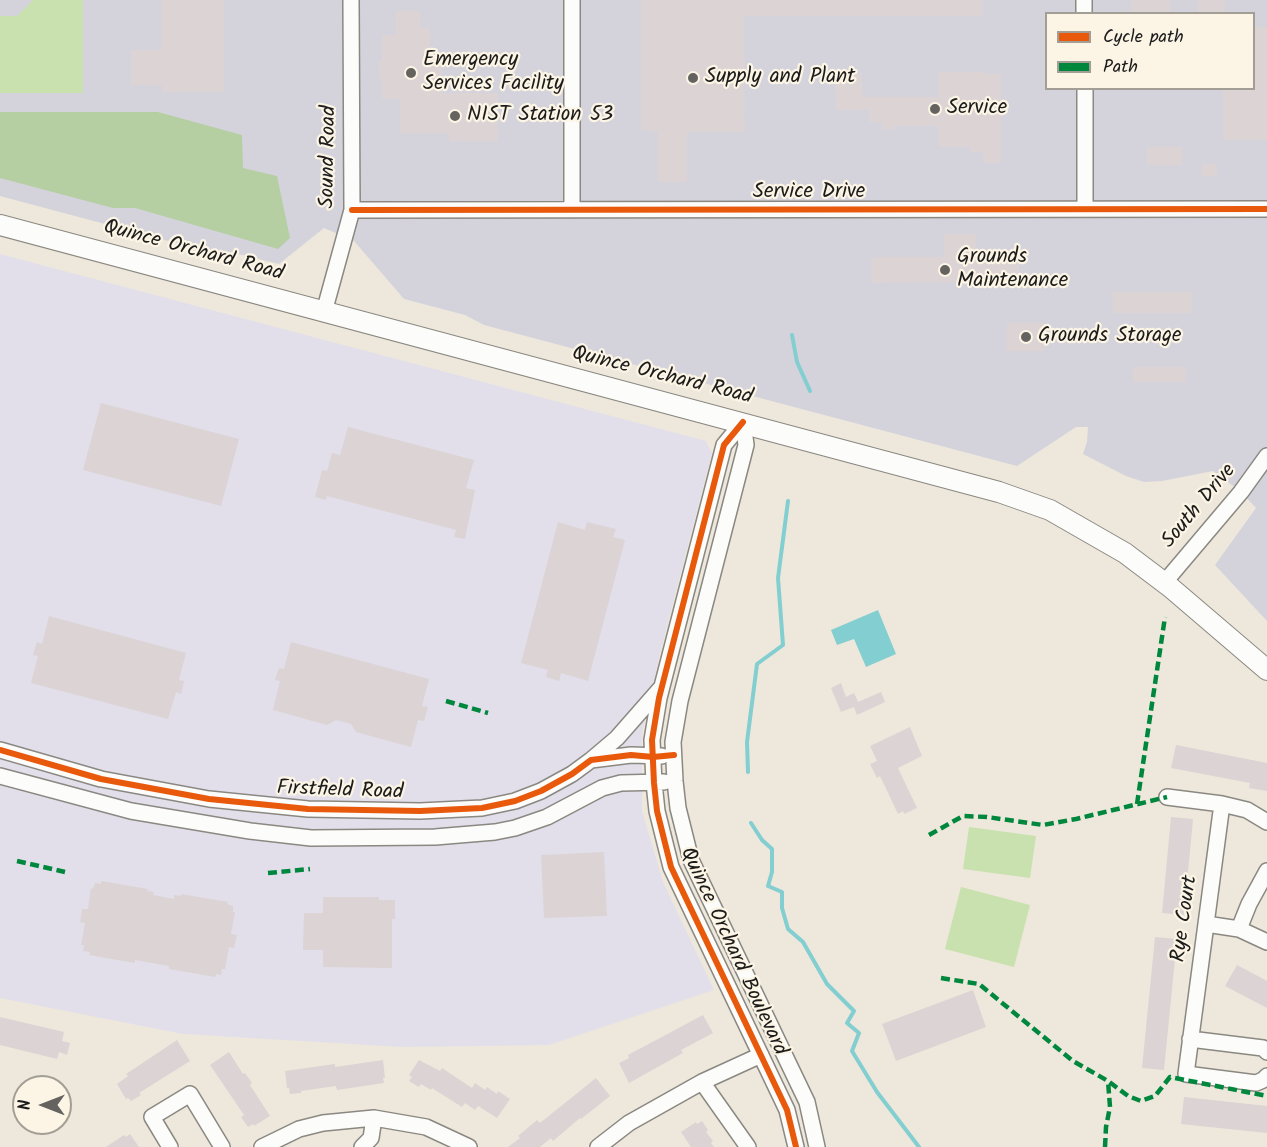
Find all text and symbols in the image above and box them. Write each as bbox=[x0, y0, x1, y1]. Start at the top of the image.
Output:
legend bbox=[1045, 12, 1255, 90]
text: Cycle path bbox=[1103, 23, 1184, 52]
place label: Emergency Services Facility bbox=[423, 48, 564, 98]
text: Path bbox=[1103, 53, 1138, 82]
place label: Supply and Plant bbox=[705, 65, 855, 91]
marker: Emergency Services Facility bbox=[404, 66, 418, 80]
marker: Supply and Plant bbox=[686, 71, 700, 85]
place label: Service bbox=[947, 96, 1007, 122]
marker: Service bbox=[928, 102, 942, 116]
place label: NIST Station 53 bbox=[467, 103, 613, 129]
street label: Sound Road bbox=[317, 105, 343, 209]
marker: NIST Station 53 bbox=[448, 109, 462, 123]
street label: Service Drive bbox=[753, 180, 865, 206]
street label: Quince Orchard Road bbox=[100, 216, 286, 288]
place label: Grounds Maintenance bbox=[957, 245, 1068, 295]
marker: Grounds Maintenance bbox=[938, 263, 952, 277]
place label: Grounds Storage bbox=[1038, 324, 1181, 350]
marker: Grounds Storage bbox=[1019, 330, 1033, 344]
street label: Quince Orchard Road bbox=[569, 342, 755, 412]
street label: South Drive bbox=[1157, 460, 1243, 554]
street label: Firstfield Road bbox=[276, 777, 404, 807]
street label: Quince Orchard Boulevard bbox=[673, 844, 791, 1060]
street label: Rye Court bbox=[1167, 874, 1205, 964]
north arrow bbox=[12, 1075, 72, 1135]
text: N bbox=[13, 1100, 38, 1110]

